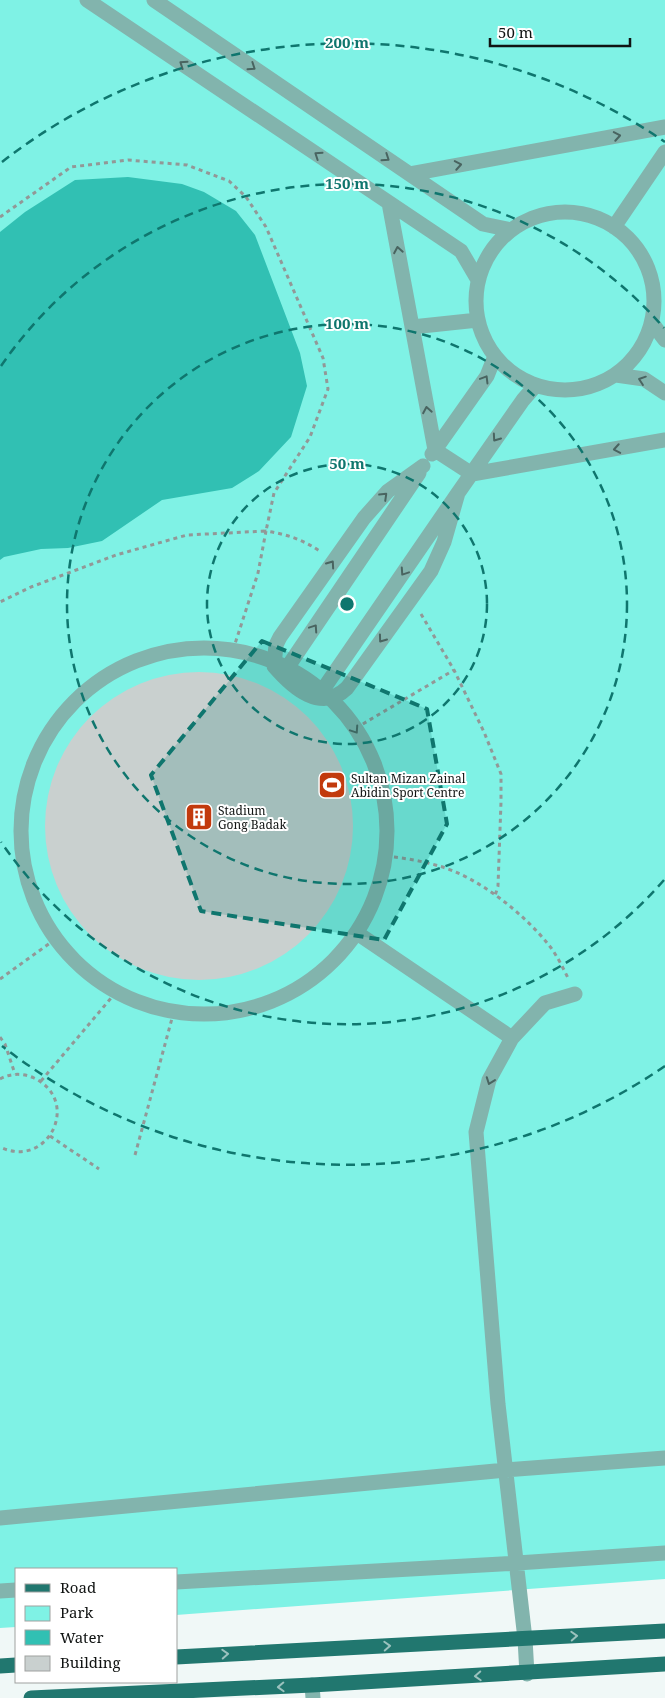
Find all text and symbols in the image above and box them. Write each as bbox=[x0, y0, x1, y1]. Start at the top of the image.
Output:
scale bar bbox=[490, 15, 630, 47]
text: 50 m bbox=[498, 22, 533, 42]
text: 200 m bbox=[325, 32, 369, 52]
one-way arrow bbox=[179, 61, 188, 71]
one-way arrow bbox=[246, 61, 256, 70]
one-way arrow bbox=[613, 131, 622, 141]
one-way arrow bbox=[314, 152, 323, 161]
one-way arrow bbox=[381, 152, 390, 161]
one-way arrow bbox=[453, 160, 462, 171]
text: 150 m bbox=[325, 173, 369, 193]
one-way arrow bbox=[393, 246, 403, 254]
text: 100 m bbox=[325, 313, 369, 333]
one-way arrow bbox=[478, 375, 488, 384]
one-way arrow bbox=[638, 376, 647, 386]
one-way arrow bbox=[423, 406, 433, 414]
one-way arrow bbox=[493, 433, 502, 442]
one-way arrow bbox=[613, 443, 621, 453]
text: 50 m bbox=[329, 453, 365, 473]
one-way arrow bbox=[378, 492, 387, 501]
one-way arrow bbox=[325, 560, 334, 569]
one-way arrow bbox=[401, 566, 410, 576]
centre of rings bbox=[338, 595, 356, 613]
one-way arrow bbox=[308, 624, 317, 634]
one-way arrow bbox=[379, 633, 388, 643]
one-way arrow bbox=[349, 724, 358, 733]
sports icon: Sultan Mizan Zainal Abidin Sport Centre bbox=[317, 770, 347, 800]
place label: Sultan Mizan Zainal Abidin Sport Centre bbox=[351, 770, 466, 801]
building icon: Stadium Gong Badak bbox=[184, 802, 214, 832]
place label: Stadium Gong Badak bbox=[218, 802, 288, 833]
one-way arrow bbox=[486, 1076, 496, 1085]
legend bbox=[15, 1568, 178, 1683]
text: Road bbox=[60, 1577, 96, 1597]
text: Park bbox=[60, 1602, 94, 1622]
text: Water bbox=[60, 1627, 103, 1647]
one-way arrow bbox=[570, 1631, 578, 1642]
one-way arrow bbox=[383, 1641, 391, 1652]
one-way arrow bbox=[221, 1649, 229, 1660]
text: Building bbox=[60, 1652, 121, 1672]
one-way arrow bbox=[474, 1671, 482, 1682]
one-way arrow bbox=[276, 1681, 284, 1692]

